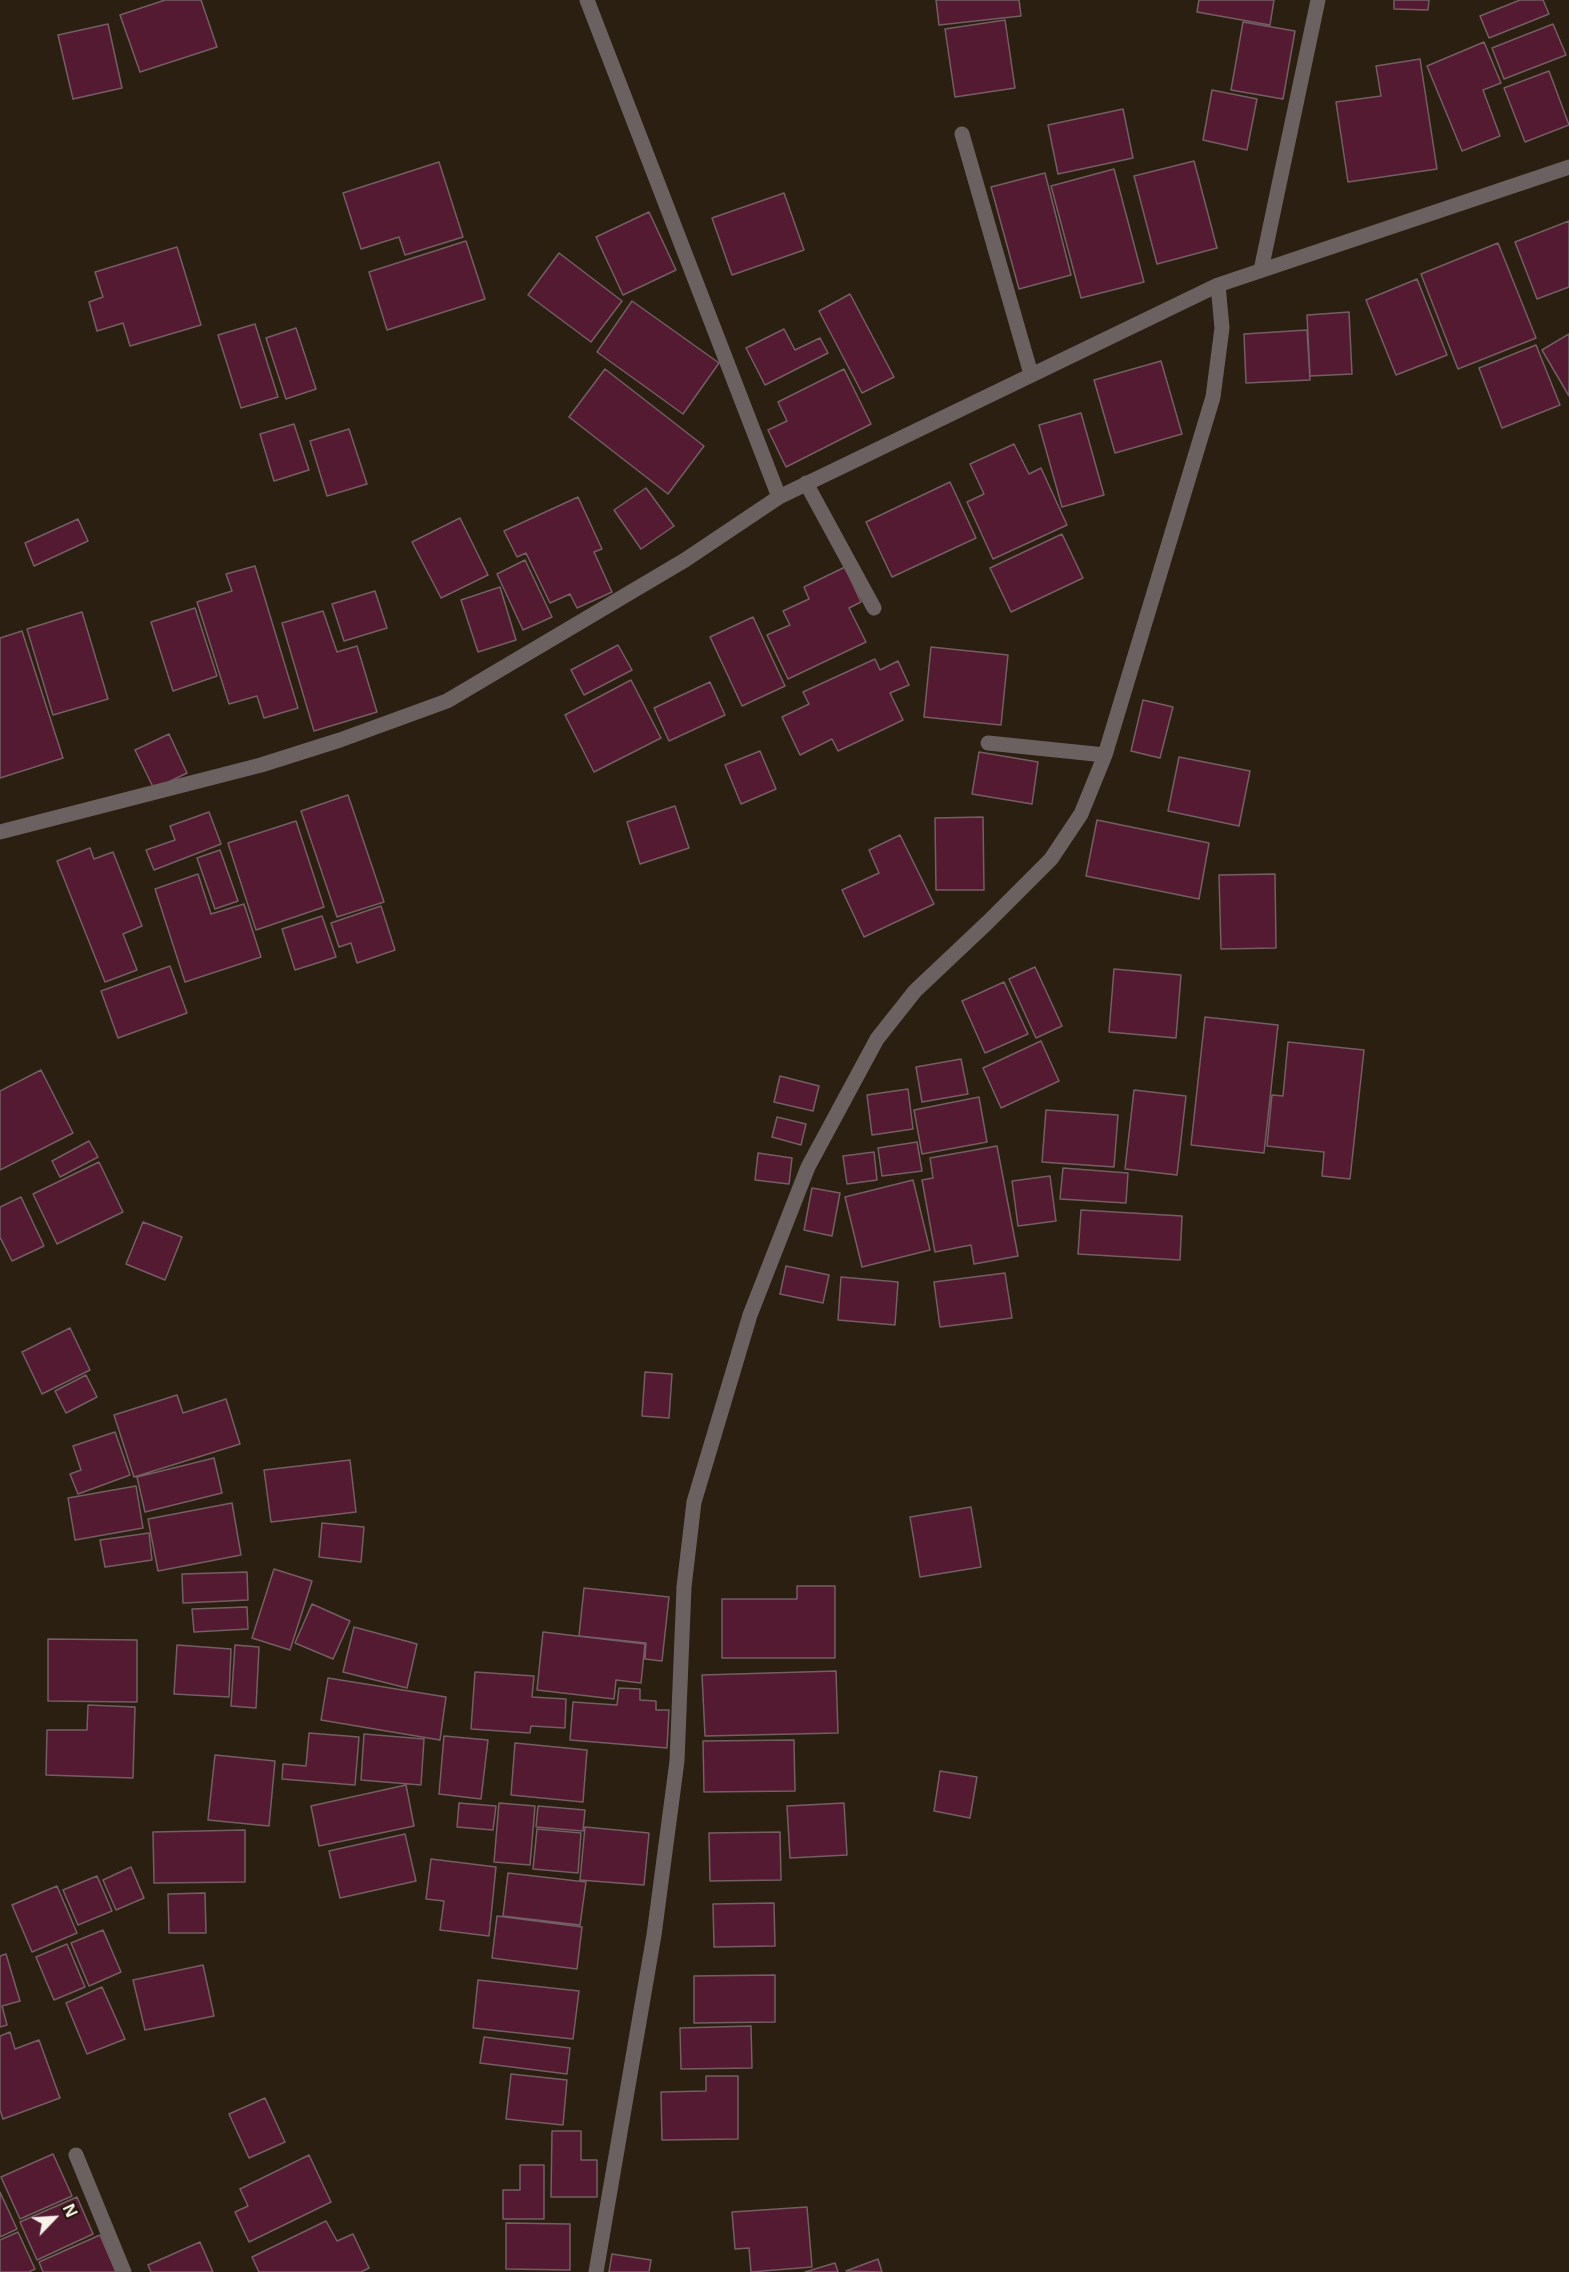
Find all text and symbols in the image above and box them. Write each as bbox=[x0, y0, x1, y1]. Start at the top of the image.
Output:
north arrow bbox=[24, 2188, 84, 2248]
text: N bbox=[58, 2200, 83, 2221]

